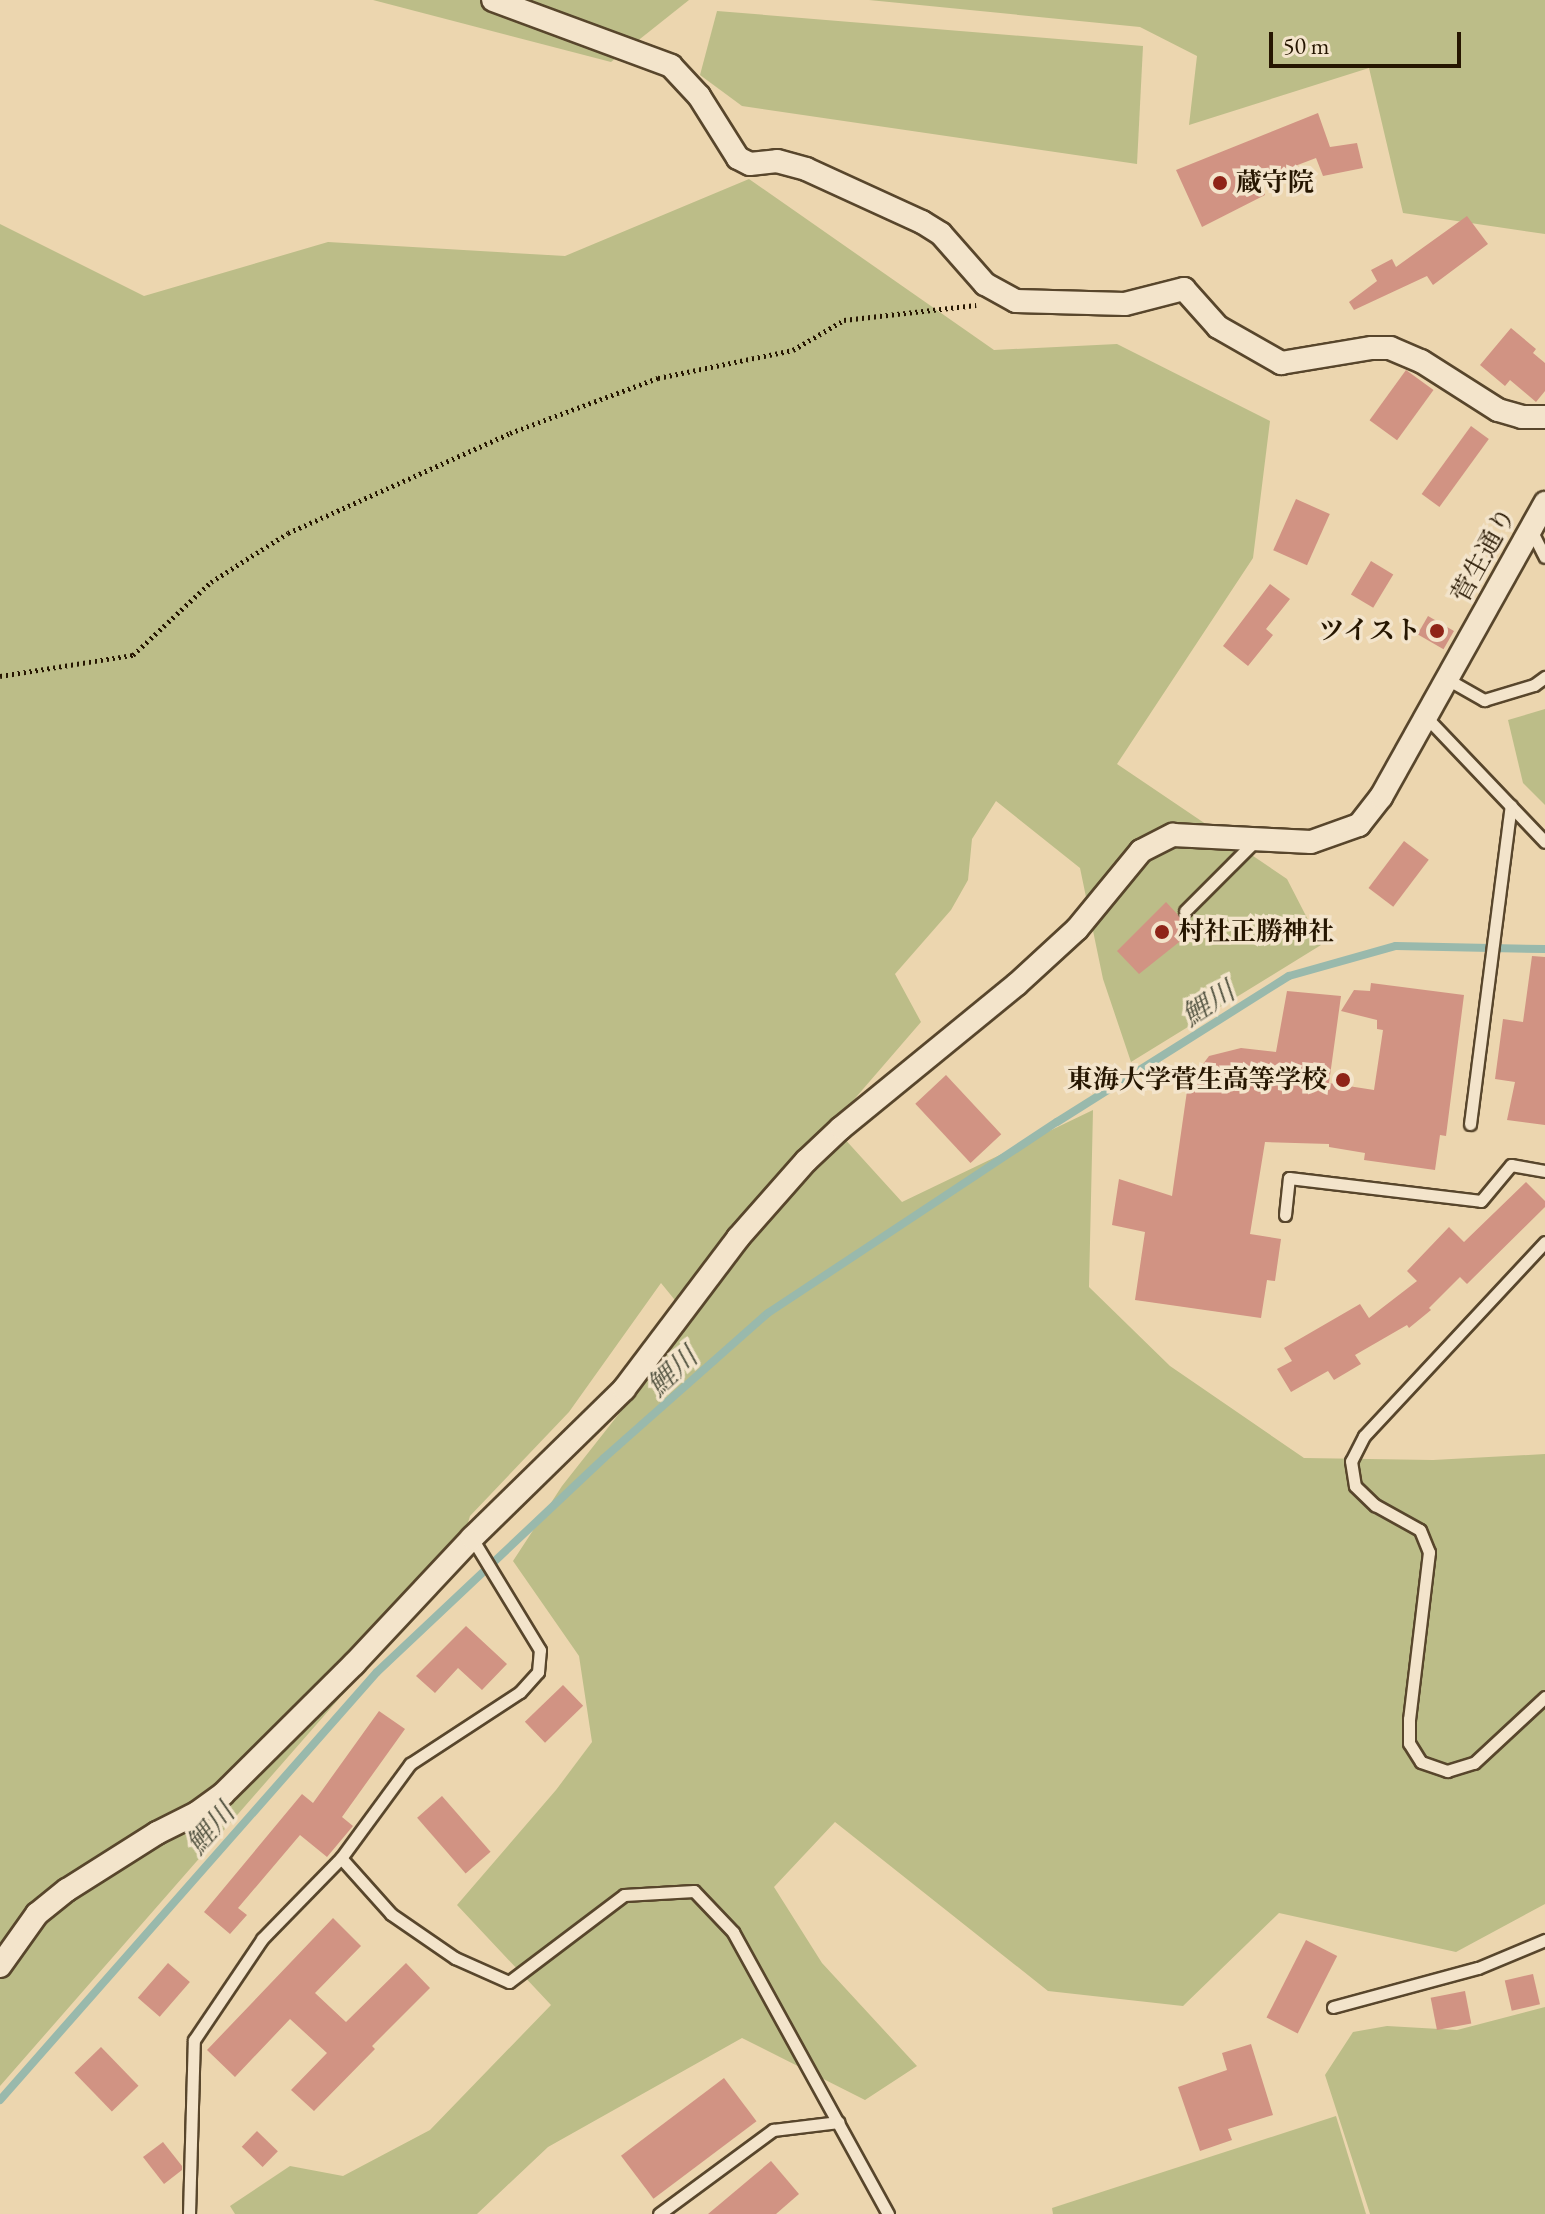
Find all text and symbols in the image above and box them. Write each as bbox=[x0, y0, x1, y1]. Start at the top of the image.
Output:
scale bar bbox=[1273, 16, 1465, 66]
text: 50 m bbox=[1283, 30, 1330, 61]
place label: 蔵守院 bbox=[1236, 167, 1314, 199]
marker: 蔵守院 bbox=[1211, 174, 1229, 192]
street label: 菅生通り bbox=[1445, 502, 1523, 608]
place label: ツイスト bbox=[1317, 615, 1421, 647]
marker: ツイスト bbox=[1428, 622, 1446, 640]
place label: 村社正勝神社 bbox=[1178, 916, 1334, 948]
marker: 村社正勝神社 bbox=[1153, 923, 1171, 941]
water label: 鯉川 bbox=[1175, 974, 1241, 1032]
place label: 東海大学菅生高等学校 bbox=[1067, 1064, 1327, 1096]
marker: 東海大学菅生高等学校 bbox=[1334, 1071, 1352, 1089]
water label: 鯉川 bbox=[640, 1340, 704, 1402]
water label: 鯉川 bbox=[179, 1796, 241, 1860]

